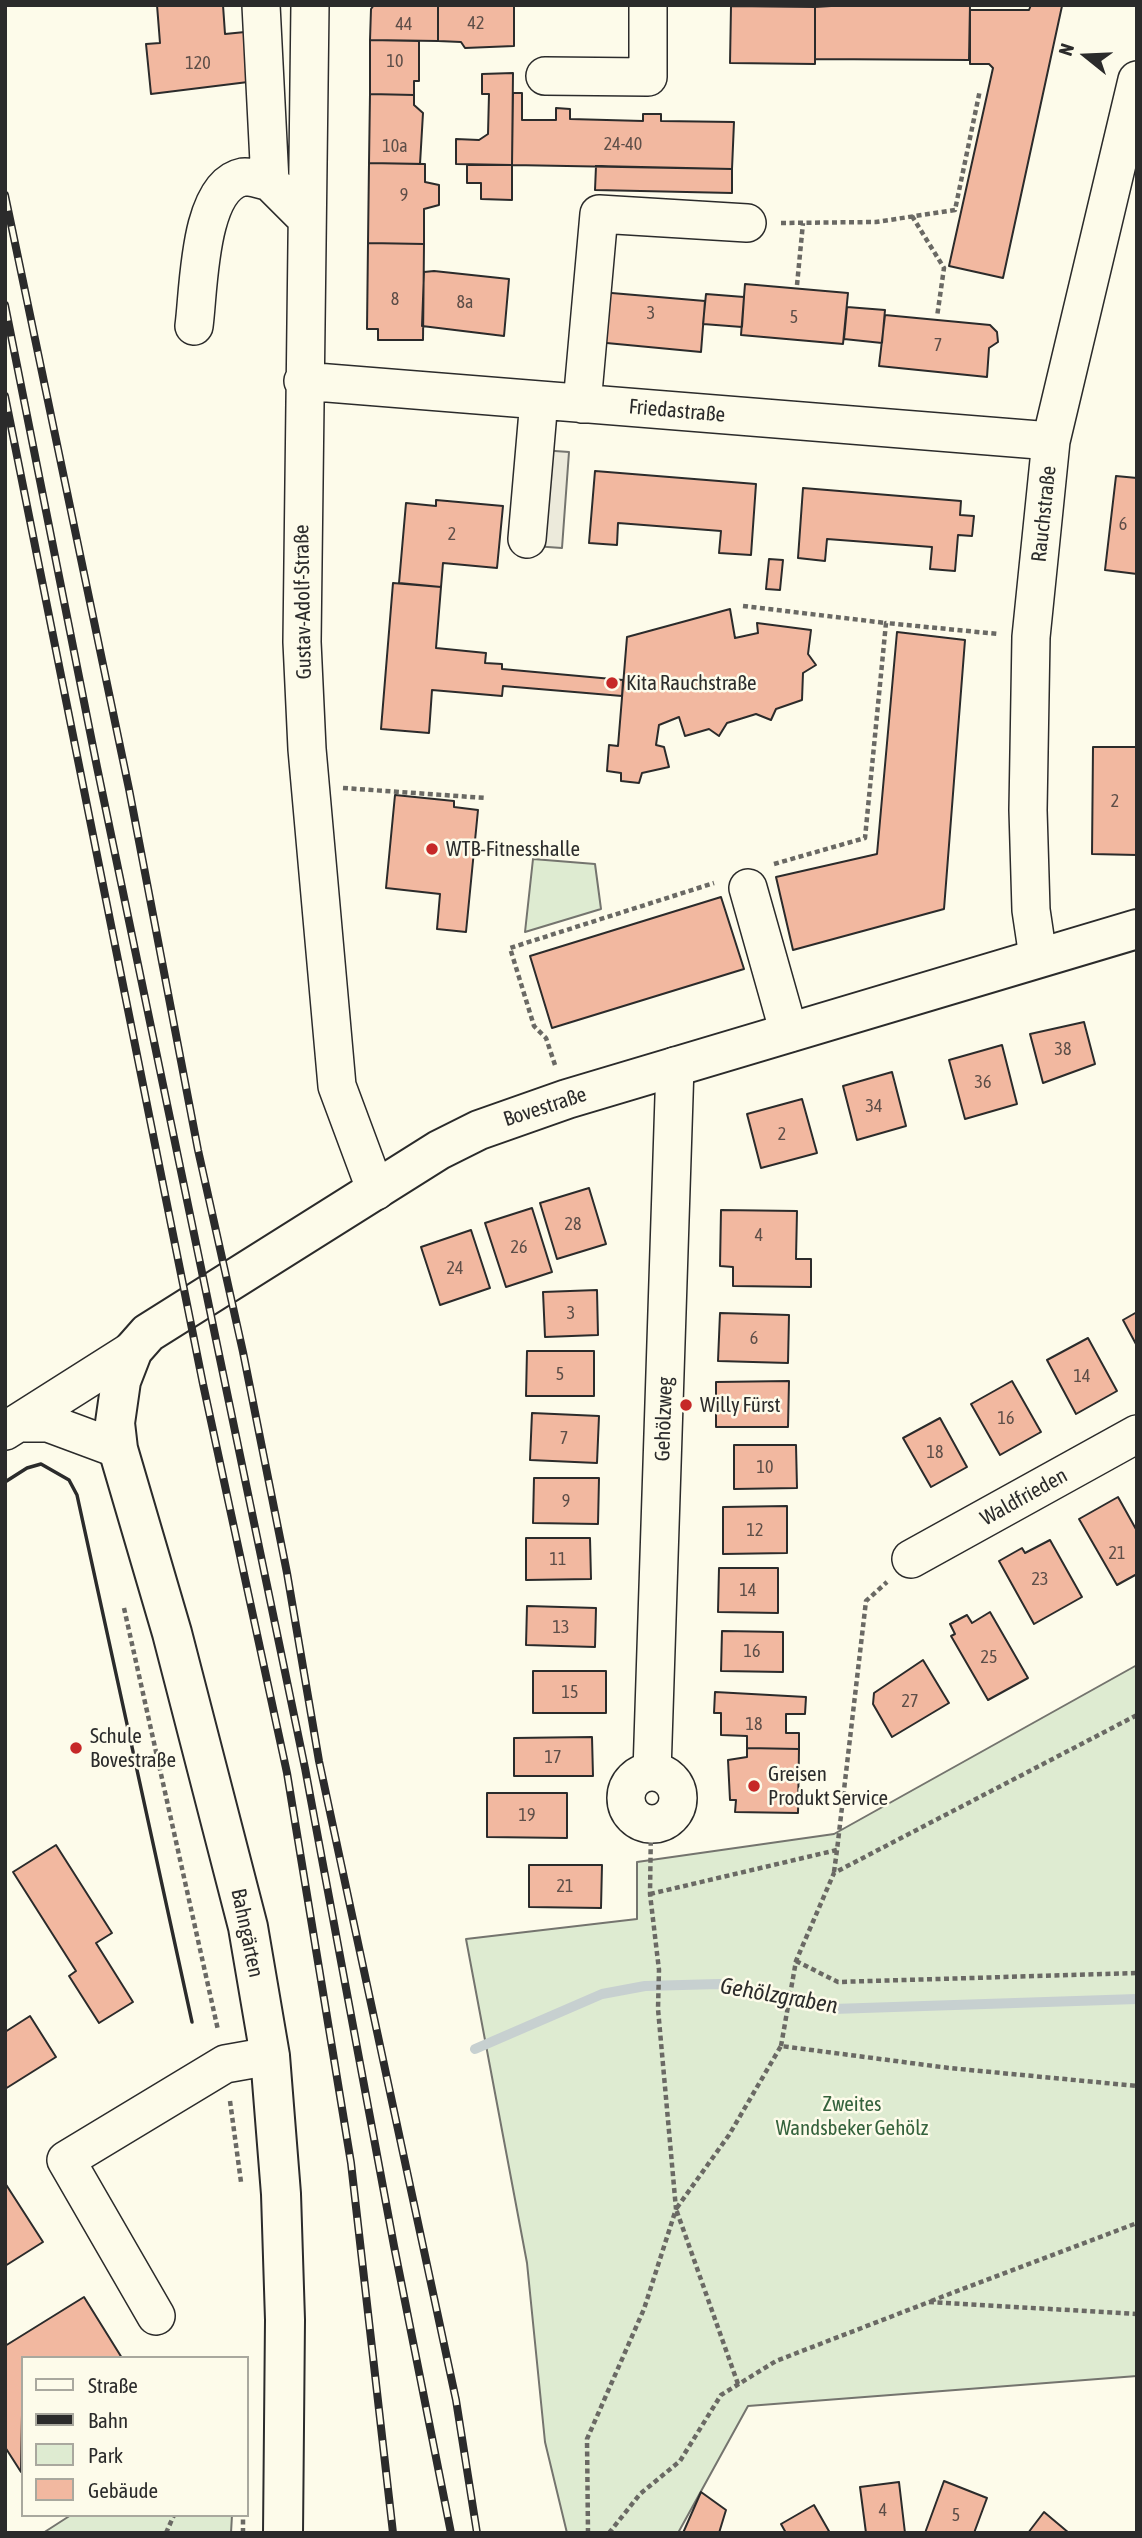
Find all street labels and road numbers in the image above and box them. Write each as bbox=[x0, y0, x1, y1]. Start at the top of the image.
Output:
street label: Friedastraße bbox=[628, 394, 726, 428]
street label: Rauchstraße bbox=[1026, 465, 1062, 563]
street label: Gustav-Adolf-Straße bbox=[289, 524, 317, 680]
street label: Bovestraße bbox=[500, 1082, 590, 1132]
street label: Gehölzweg bbox=[650, 1376, 678, 1462]
street label: Waldfrieden bbox=[976, 1463, 1072, 1531]
street label: Bahngärten bbox=[225, 1886, 269, 1980]

